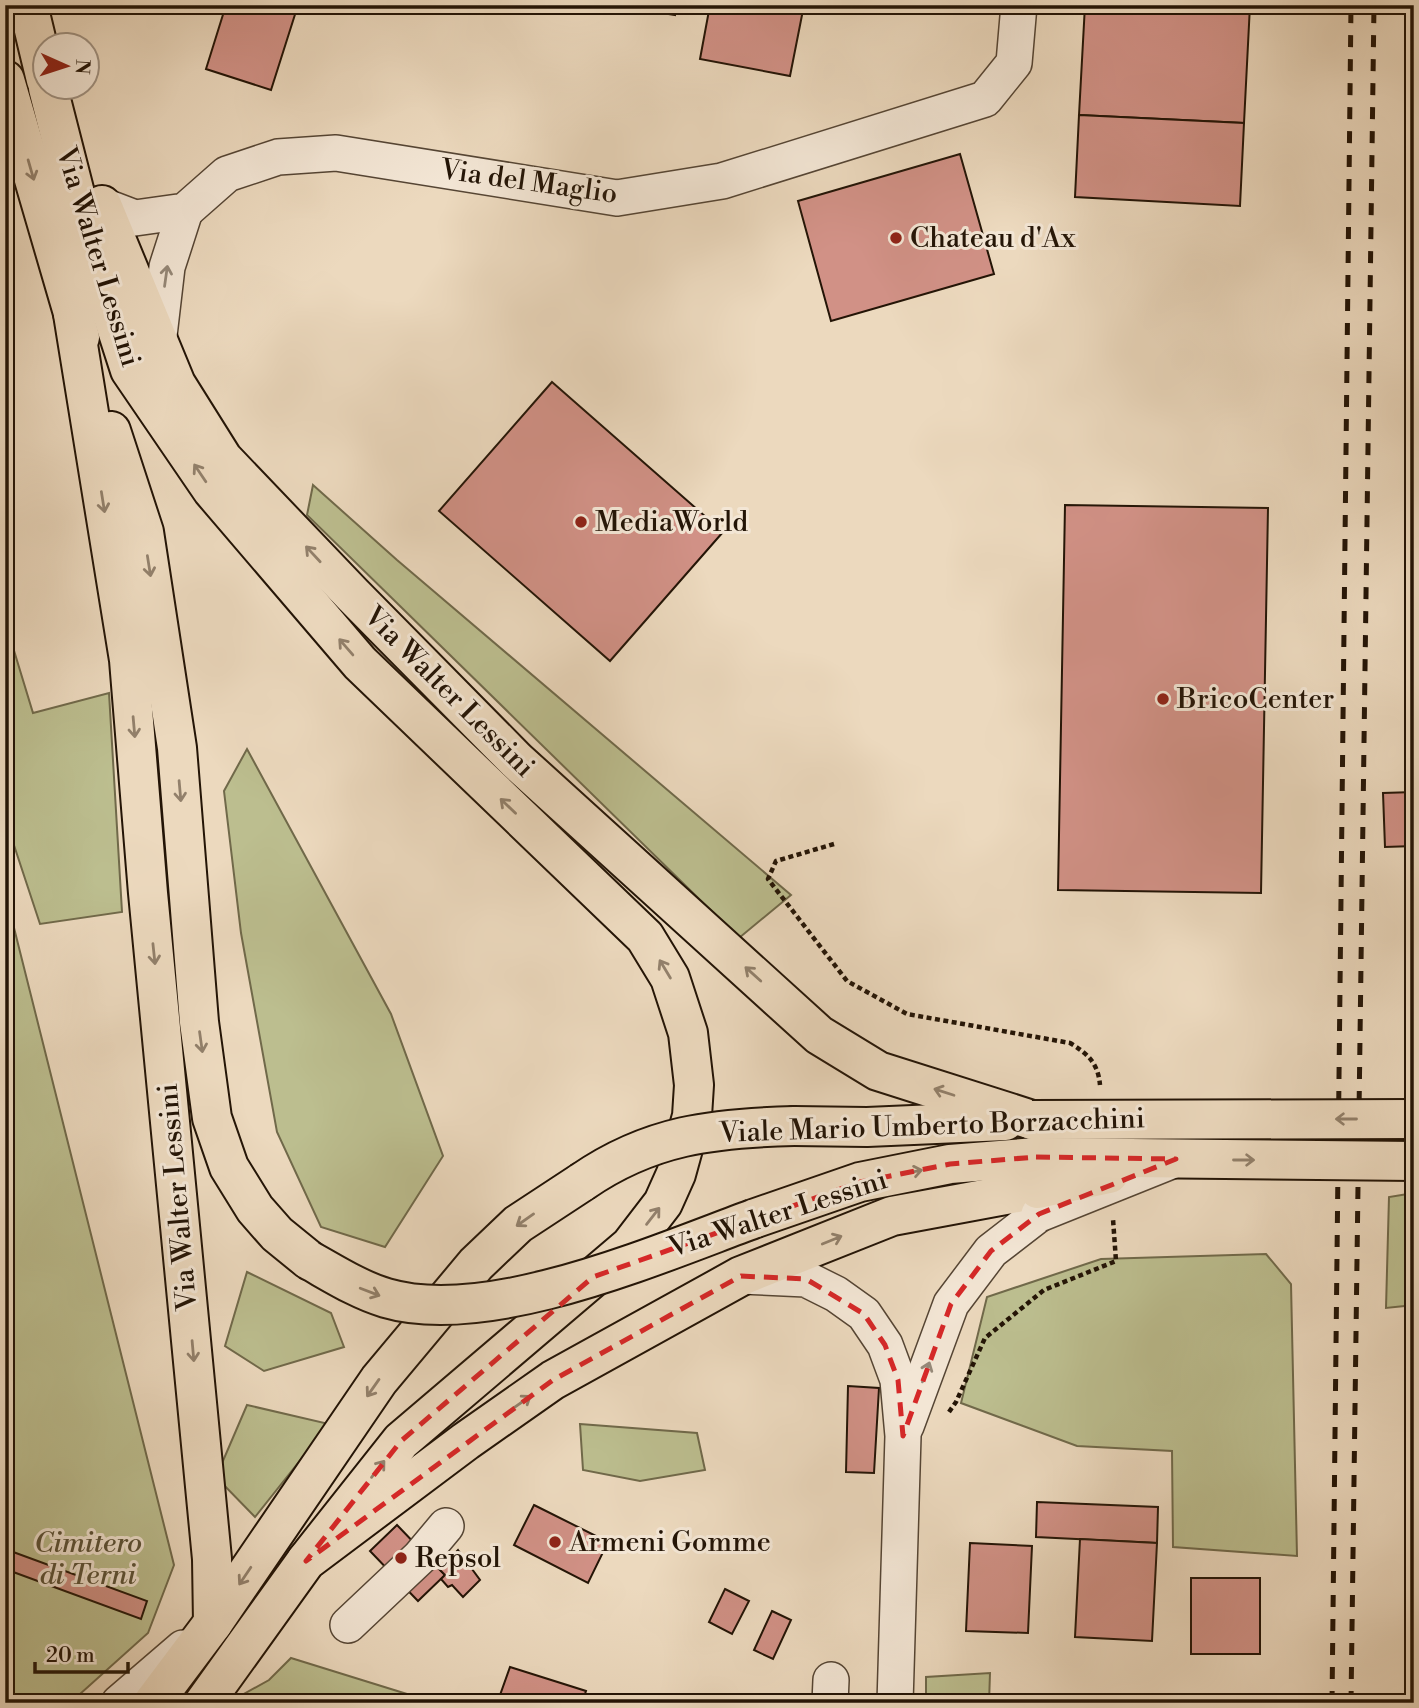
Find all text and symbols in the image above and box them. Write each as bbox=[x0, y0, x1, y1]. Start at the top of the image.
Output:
north arrow bbox=[32, 32, 102, 102]
text: N bbox=[70, 59, 94, 75]
street label: Via Walter Lessini bbox=[48, 142, 148, 371]
street label: Via del Maglio bbox=[437, 152, 620, 212]
one-way arrow bbox=[25, 158, 38, 180]
place label: Chateau d'Ax bbox=[910, 221, 1076, 256]
marker: Chateau d'Ax bbox=[888, 230, 904, 246]
one-way arrow bbox=[160, 265, 173, 288]
one-way arrow bbox=[192, 463, 206, 483]
one-way arrow bbox=[97, 490, 110, 513]
place label: MediaWorld bbox=[595, 505, 748, 540]
marker: MediaWorld bbox=[573, 514, 589, 530]
one-way arrow bbox=[305, 546, 322, 563]
one-way arrow bbox=[143, 554, 156, 577]
street label: Via Walter Lessini bbox=[355, 598, 542, 785]
one-way arrow bbox=[338, 638, 354, 656]
place label: BricoCenter bbox=[1176, 682, 1334, 717]
marker: BricoCenter bbox=[1155, 691, 1171, 707]
one-way arrow bbox=[128, 715, 141, 738]
one-way arrow bbox=[174, 779, 187, 802]
one-way arrow bbox=[500, 797, 517, 814]
one-way arrow bbox=[148, 942, 161, 965]
one-way arrow bbox=[658, 960, 672, 980]
one-way arrow bbox=[745, 966, 762, 983]
one-way arrow bbox=[195, 1031, 208, 1053]
street label: Via Walter Lessini bbox=[151, 1082, 205, 1313]
one-way arrow bbox=[933, 1084, 955, 1097]
street label: Viale Mario Umberto Borzacchini bbox=[718, 1101, 1145, 1151]
one-way arrow bbox=[1334, 1112, 1357, 1126]
one-way arrow bbox=[1232, 1153, 1255, 1167]
street label: Via Walter Lessini bbox=[663, 1162, 892, 1266]
one-way arrow bbox=[900, 1164, 923, 1178]
one-way arrow bbox=[645, 1207, 660, 1226]
one-way arrow bbox=[516, 1213, 535, 1227]
one-way arrow bbox=[820, 1233, 842, 1246]
one-way arrow bbox=[358, 1286, 380, 1299]
one-way arrow bbox=[187, 1339, 200, 1362]
one-way arrow bbox=[921, 1361, 933, 1383]
one-way arrow bbox=[366, 1378, 380, 1397]
one-way arrow bbox=[512, 1395, 531, 1409]
one-way arrow bbox=[371, 1460, 386, 1479]
place label: Armeni Gomme bbox=[568, 1525, 771, 1560]
park label: Cimitero di Terni bbox=[34, 1526, 142, 1593]
marker: Armeni Gomme bbox=[547, 1534, 563, 1550]
place label: Repsol bbox=[415, 1541, 501, 1576]
marker: Repsol bbox=[393, 1550, 409, 1566]
one-way arrow bbox=[238, 1566, 252, 1585]
scale bar bbox=[35, 1631, 128, 1675]
text: 20 m bbox=[46, 1643, 95, 1669]

